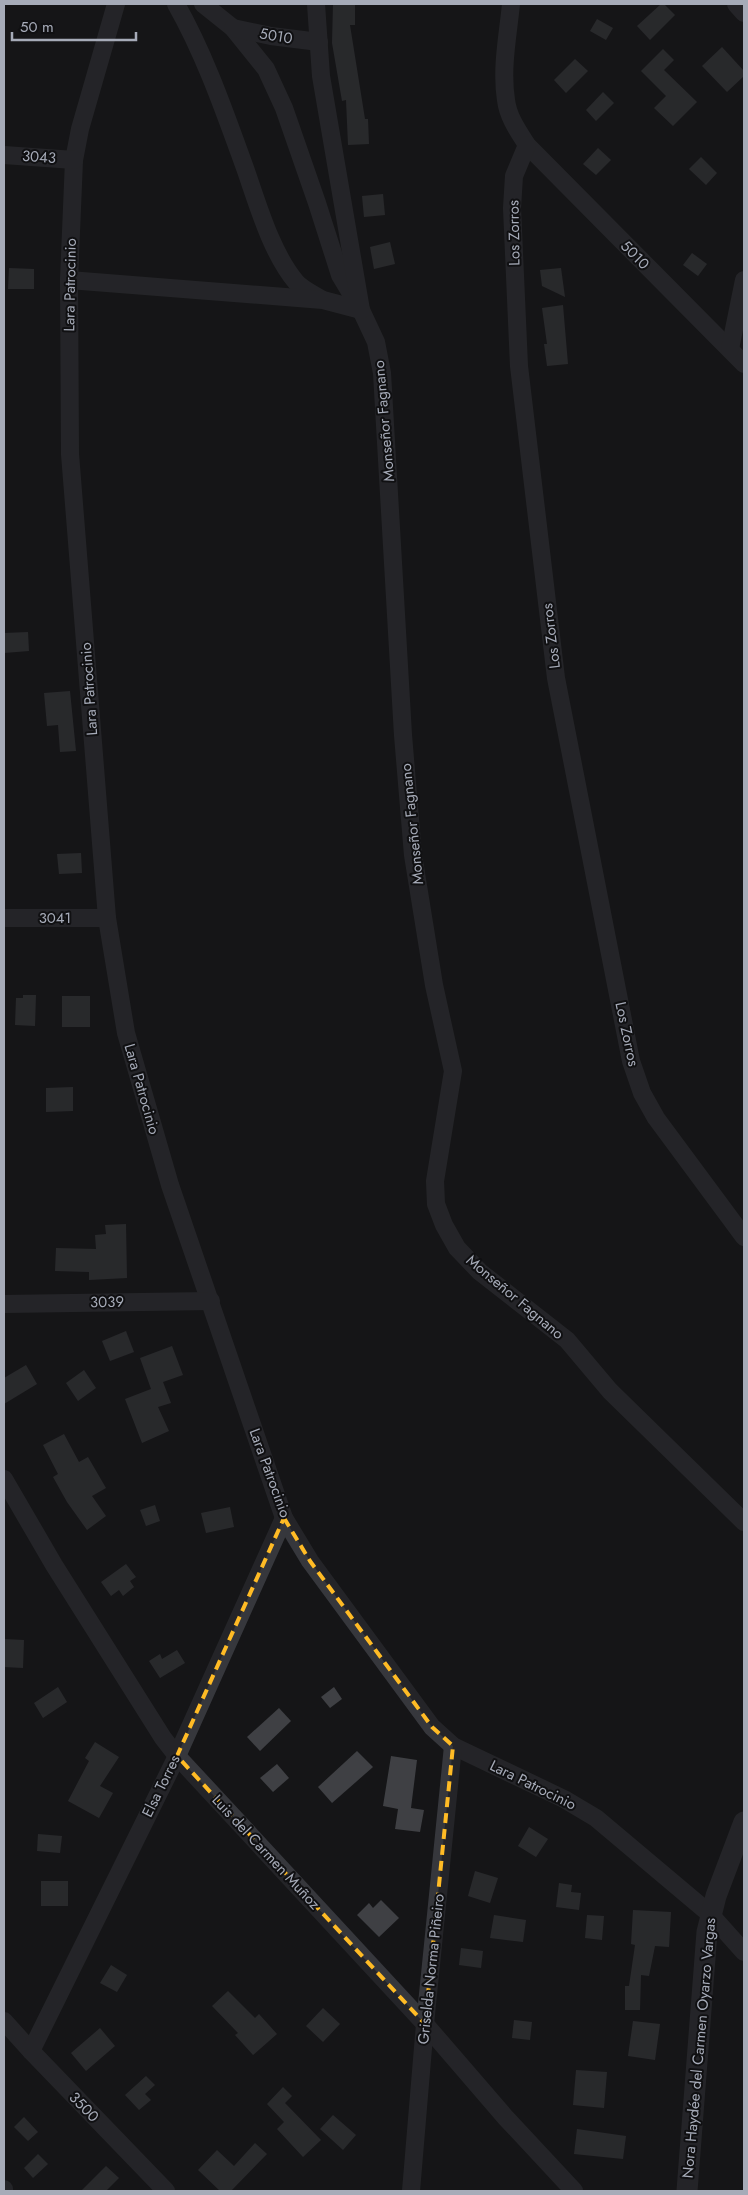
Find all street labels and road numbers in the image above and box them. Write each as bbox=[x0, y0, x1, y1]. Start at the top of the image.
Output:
street label: 5010 bbox=[258, 23, 294, 49]
street label: 3043 bbox=[21, 145, 57, 169]
street label: Los Zorros bbox=[502, 200, 526, 266]
street label: 5010 bbox=[615, 235, 655, 275]
street label: Lara Patrocinio bbox=[58, 238, 82, 332]
street label: Monseñor Fagnano bbox=[368, 359, 400, 483]
street label: Los Zorros bbox=[536, 602, 566, 670]
street label: Lara Patrocinio bbox=[75, 642, 103, 736]
street label: Monseñor Fagnano bbox=[395, 762, 429, 886]
street label: 3041 bbox=[39, 907, 71, 929]
street label: Los Zorros bbox=[609, 1000, 645, 1068]
street label: Lara Patrocinio bbox=[119, 1041, 165, 1137]
street label: Monseñor Fagnano bbox=[461, 1249, 569, 1345]
street label: 3039 bbox=[90, 1291, 124, 1313]
street label: Lara Patrocinio bbox=[244, 1425, 296, 1521]
street label: Elsa Torres bbox=[136, 1751, 186, 1821]
street label: Lara Patrocinio bbox=[486, 1755, 580, 1815]
street label: Luis del Carmen Muñoz bbox=[207, 1790, 325, 1914]
street label: Griselda Norma Piñeiro bbox=[412, 1893, 450, 2045]
street label: Nora Haydée del Carmen Oyarzo Vargas bbox=[677, 1917, 721, 2179]
street label: 3500 bbox=[64, 2087, 104, 2127]

